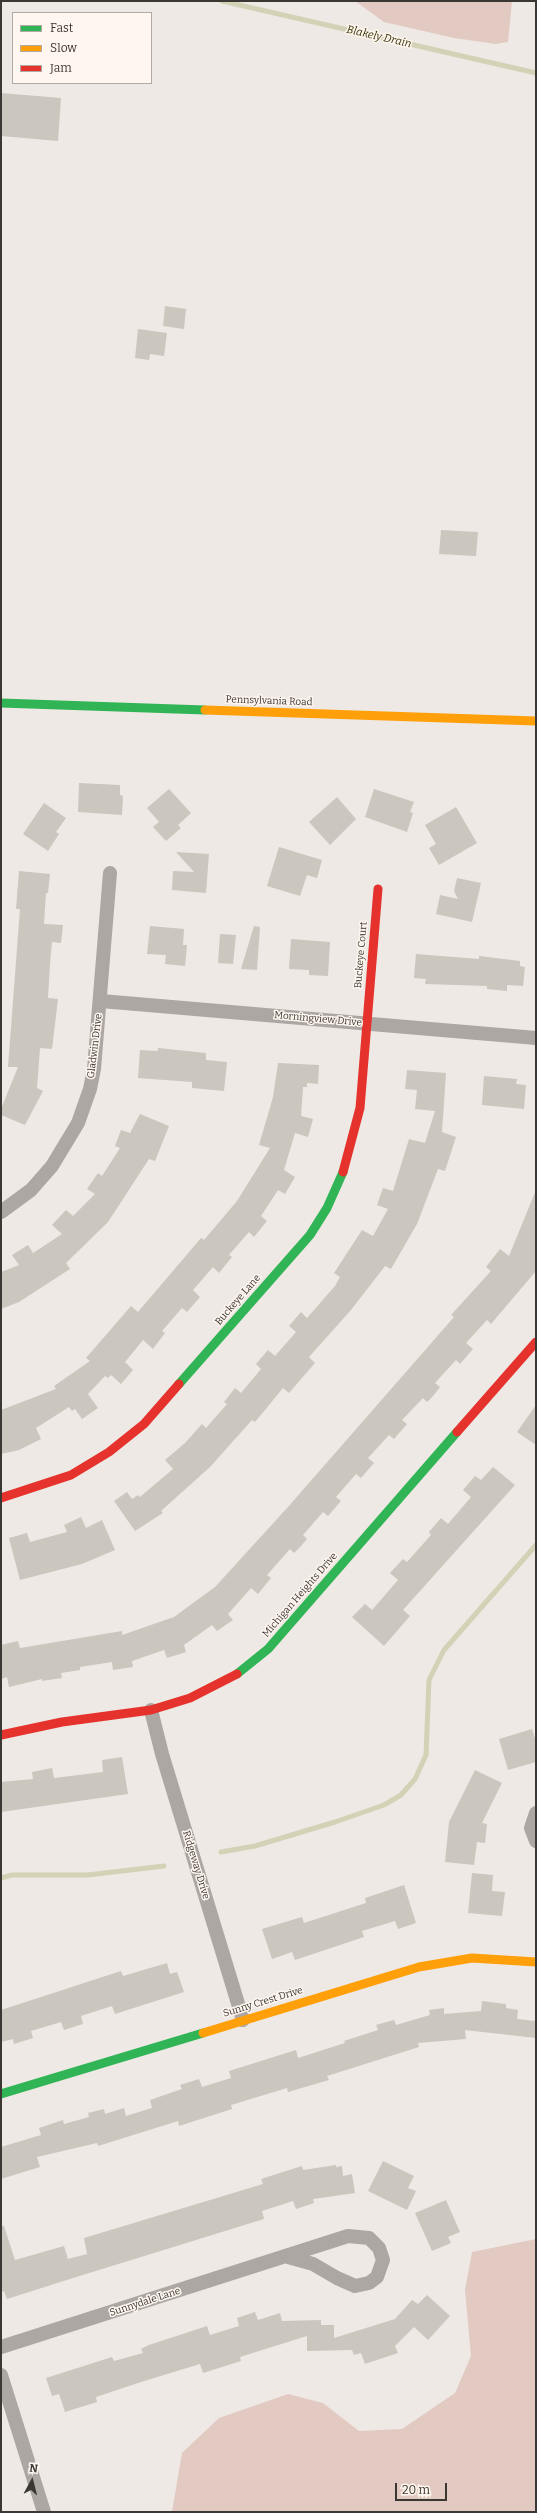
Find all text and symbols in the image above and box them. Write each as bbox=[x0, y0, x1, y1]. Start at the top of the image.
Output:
legend bbox=[12, 12, 152, 84]
text: Fast bbox=[50, 21, 73, 35]
water label: Blakely Drain bbox=[345, 23, 413, 51]
text: Slow bbox=[50, 41, 77, 55]
text: Jam bbox=[50, 61, 72, 75]
street label: Pennsylvania Road bbox=[225, 693, 313, 709]
street label: Buckeye Court bbox=[352, 921, 370, 989]
street label: Morningview Drive bbox=[274, 1009, 362, 1029]
street label: Gladwin Drive bbox=[85, 1013, 105, 1079]
street label: Buckeye Lane bbox=[213, 1272, 263, 1328]
street label: Michigan Heights Drive bbox=[260, 1550, 340, 1640]
street label: Ridgeway Drive bbox=[180, 1829, 212, 1901]
street label: Sunny Crest Drive bbox=[222, 1984, 304, 2020]
street label: Sunnydale Lane bbox=[108, 2285, 182, 2319]
north arrow bbox=[12, 2461, 52, 2501]
text: N bbox=[29, 2462, 39, 2476]
scale bar bbox=[397, 2475, 449, 2501]
text: 20 m bbox=[402, 2483, 430, 2497]

